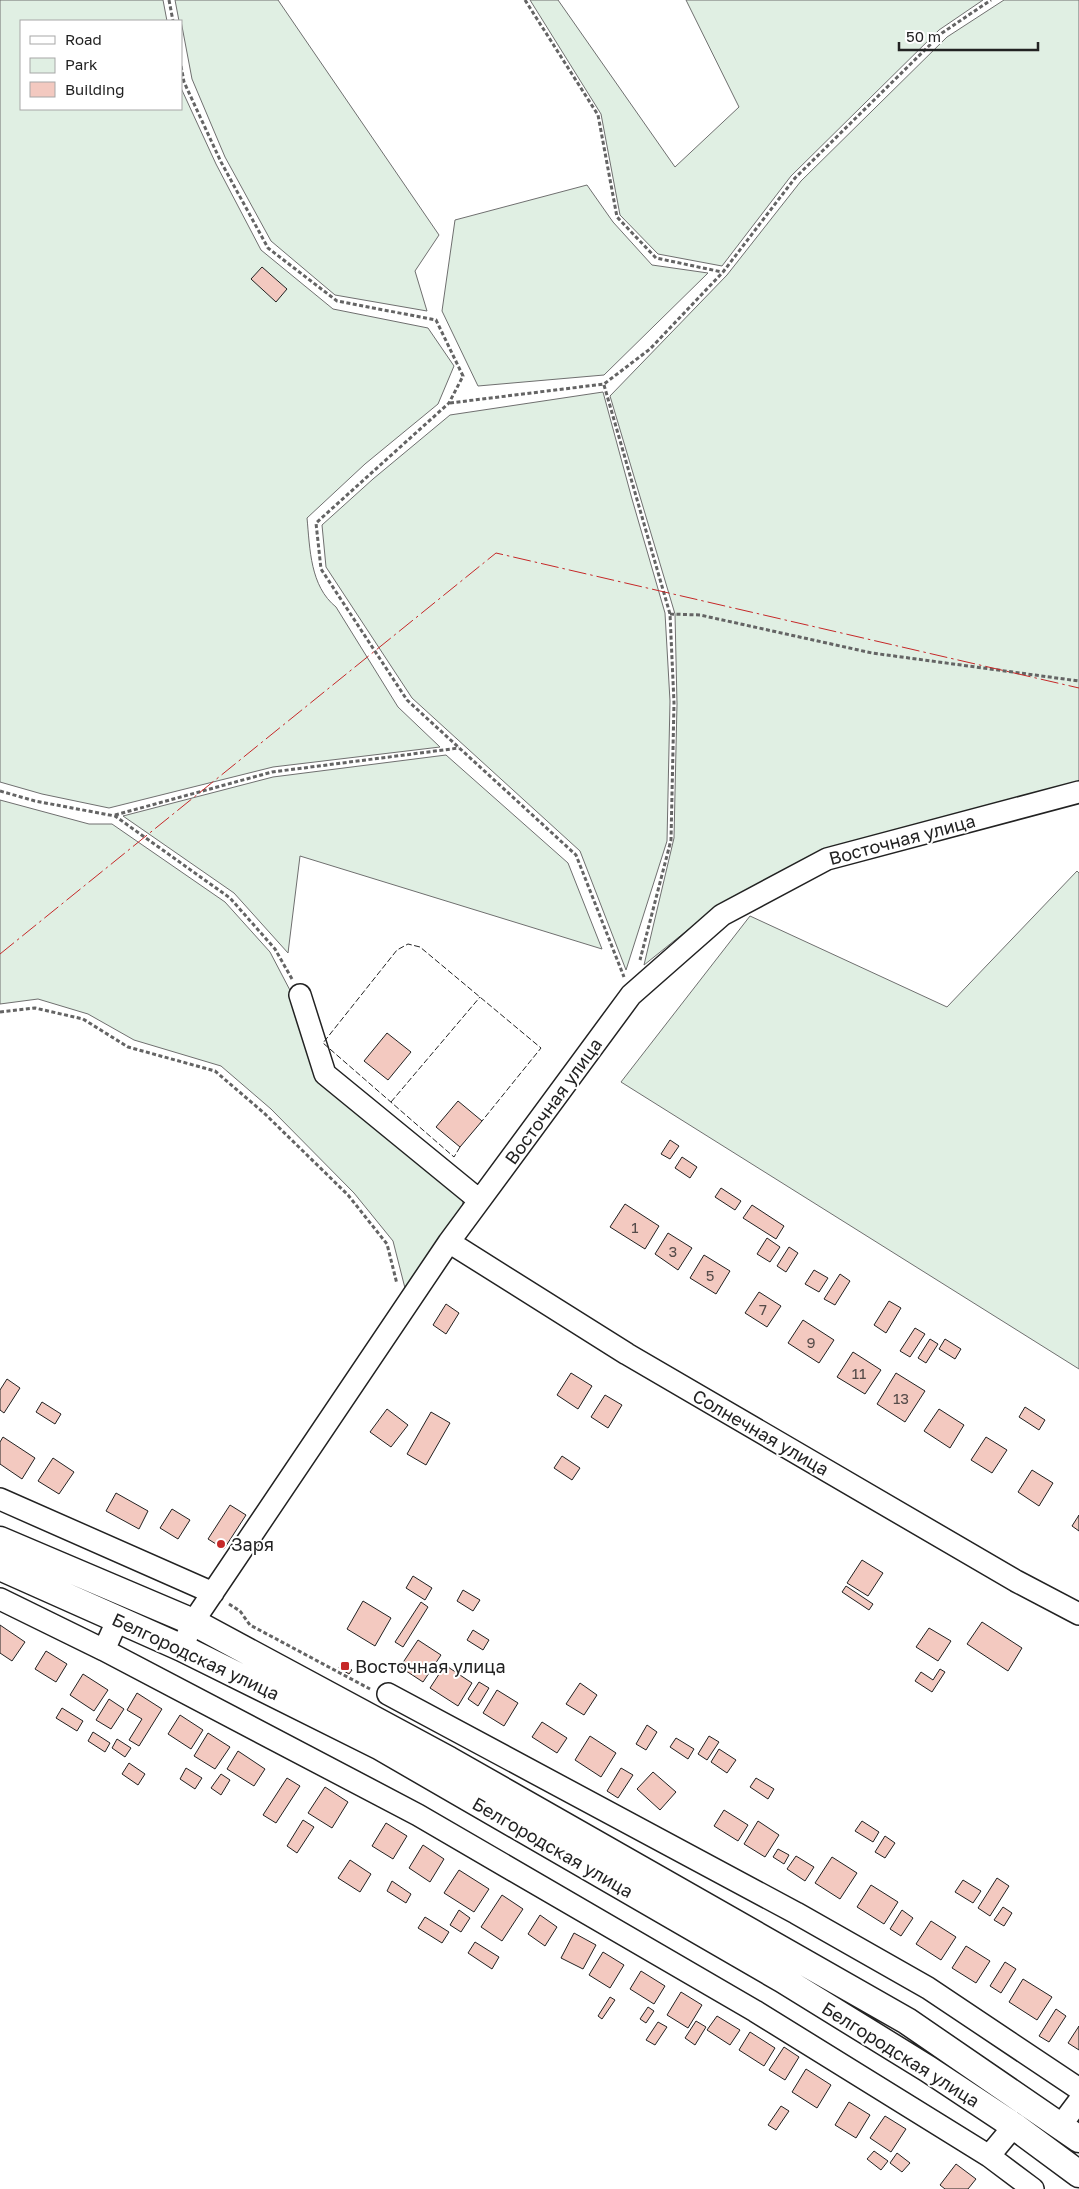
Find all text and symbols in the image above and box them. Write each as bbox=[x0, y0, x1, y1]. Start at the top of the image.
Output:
legend bbox=[20, 20, 182, 110]
scale bar bbox=[899, 20, 1038, 52]
text: 50 m bbox=[906, 27, 941, 45]
text: Road bbox=[65, 30, 102, 48]
text: Park bbox=[65, 55, 98, 73]
text: Building bbox=[65, 80, 125, 98]
street label: Восточная улица bbox=[826, 809, 978, 869]
street label: Восточная улица bbox=[500, 1034, 606, 1168]
house number: 1 bbox=[631, 1218, 639, 1236]
house number: 3 bbox=[669, 1242, 677, 1260]
house number: 5 bbox=[706, 1266, 714, 1284]
house number: 7 bbox=[759, 1300, 767, 1318]
house number: 9 bbox=[806, 1333, 816, 1351]
house number: 11 bbox=[852, 1364, 866, 1382]
street label: Солнечная улица bbox=[689, 1384, 833, 1480]
house number: 13 bbox=[893, 1389, 909, 1407]
place label: Заря bbox=[231, 1533, 274, 1555]
marker: Заря bbox=[215, 1538, 227, 1550]
street label: Белгородская улица bbox=[109, 1608, 283, 1704]
place label: Восточная улица bbox=[355, 1655, 506, 1677]
marker: Восточная улица bbox=[339, 1660, 351, 1672]
street label: Белгородская улица bbox=[469, 1792, 637, 1902]
street label: Белгородская улица bbox=[818, 1996, 984, 2112]

